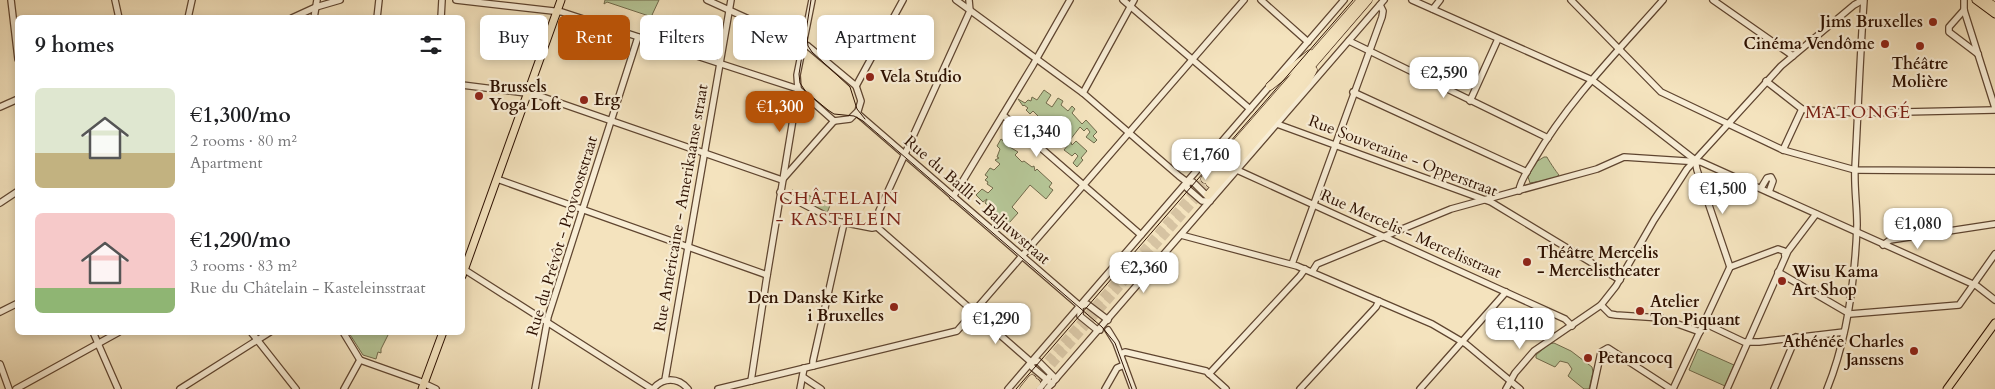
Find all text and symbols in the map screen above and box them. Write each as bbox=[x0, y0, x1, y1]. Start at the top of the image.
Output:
place label: Jims Bruxelles bbox=[1818, 11, 1923, 33]
chip: Buy bbox=[480, 15, 548, 60]
chip: Rent bbox=[558, 15, 630, 60]
chip: Filters bbox=[640, 15, 723, 60]
chip: New bbox=[733, 15, 807, 60]
chip: Apartment bbox=[817, 15, 934, 60]
marker: Jims Bruxelles bbox=[1927, 16, 1939, 28]
text: 9 homes bbox=[35, 31, 114, 60]
icon: filters bbox=[417, 31, 445, 59]
place label: Cinéma Vendôme bbox=[1744, 33, 1875, 55]
marker: Cinéma Vendôme bbox=[1879, 38, 1891, 50]
marker: Théâtre Molière bbox=[1914, 40, 1926, 52]
place label: Théâtre Molière bbox=[1892, 53, 1948, 93]
pin: €2,590 bbox=[1403, 56, 1485, 99]
text: €2,590 bbox=[1421, 62, 1468, 84]
place label: Vela Studio bbox=[880, 66, 962, 88]
marker: Vela Studio bbox=[864, 71, 876, 83]
place label: Brussels Yoga Loft bbox=[489, 76, 562, 116]
street label: Rue Américaine - Amerikaanse straat bbox=[648, 83, 714, 333]
place label: Erg bbox=[594, 89, 620, 111]
marker: Brussels Yoga Loft bbox=[473, 90, 485, 102]
pin: €1,300 bbox=[739, 90, 821, 133]
marker: Erg bbox=[578, 94, 590, 106]
text: €1,300 bbox=[757, 96, 804, 118]
district label: MATONGÉ bbox=[1805, 100, 1911, 125]
text: €1,300/mo bbox=[190, 101, 291, 130]
icon: home bbox=[75, 108, 135, 168]
street label: Rue Souveraine - Opperstraat bbox=[1305, 110, 1501, 202]
pin: €1,340 bbox=[996, 116, 1078, 158]
text: €1,340 bbox=[1014, 121, 1061, 143]
text: 2 rooms · 80 m² bbox=[190, 130, 297, 152]
street label: Rue du Bailli - Baljuwstraat bbox=[899, 130, 1055, 270]
street label: Rue du Prévôt - Provooststraat bbox=[521, 133, 603, 339]
pin: €1,760 bbox=[1165, 138, 1247, 181]
text: €1,760 bbox=[1183, 144, 1230, 166]
text: Apartment bbox=[190, 152, 263, 174]
pin: €1,500 bbox=[1682, 172, 1764, 215]
text: €1,500 bbox=[1700, 178, 1747, 200]
street label: Rue Mercelis - Mercelisstraat bbox=[1317, 184, 1505, 284]
district label: CHÂTELAIN - KASTELEIN bbox=[776, 186, 902, 232]
pin: €1,080 bbox=[1877, 208, 1959, 250]
text: €1,080 bbox=[1895, 213, 1942, 235]
text: €1,290/mo bbox=[190, 226, 291, 255]
icon: home bbox=[75, 233, 135, 293]
place label: Théâtre Mercelis - Mercelistheater bbox=[1537, 242, 1660, 282]
pin: €2,360 bbox=[1103, 252, 1185, 294]
text: 3 rooms · 83 m² bbox=[190, 255, 297, 277]
marker: Théâtre Mercelis - Mercelistheater bbox=[1521, 256, 1533, 268]
text: €2,360 bbox=[1121, 257, 1168, 279]
place label: Wisu Kama Art Shop bbox=[1791, 261, 1878, 301]
marker: Wisu Kama Art Shop bbox=[1776, 275, 1788, 287]
text: Rue du Châtelain - Kasteleinsstraat bbox=[190, 277, 425, 299]
place label: Den Danske Kirke i Bruxelles bbox=[748, 287, 884, 327]
place label: Atelier Ton Piquant bbox=[1650, 291, 1740, 331]
marker: Den Danske Kirke i Bruxelles bbox=[888, 301, 900, 313]
pin: €1,290 bbox=[955, 302, 1037, 345]
marker: Atelier Ton Piquant bbox=[1634, 305, 1646, 317]
text: €1,290 bbox=[973, 308, 1020, 330]
pin: €1,110 bbox=[1479, 308, 1561, 350]
text: €1,110 bbox=[1497, 313, 1544, 335]
place label: Athénée Charles Janssens bbox=[1783, 331, 1904, 371]
marker: Athénée Charles Janssens bbox=[1908, 345, 1920, 357]
place label: Petancocq bbox=[1598, 347, 1674, 369]
marker: Petancocq bbox=[1582, 352, 1594, 364]

